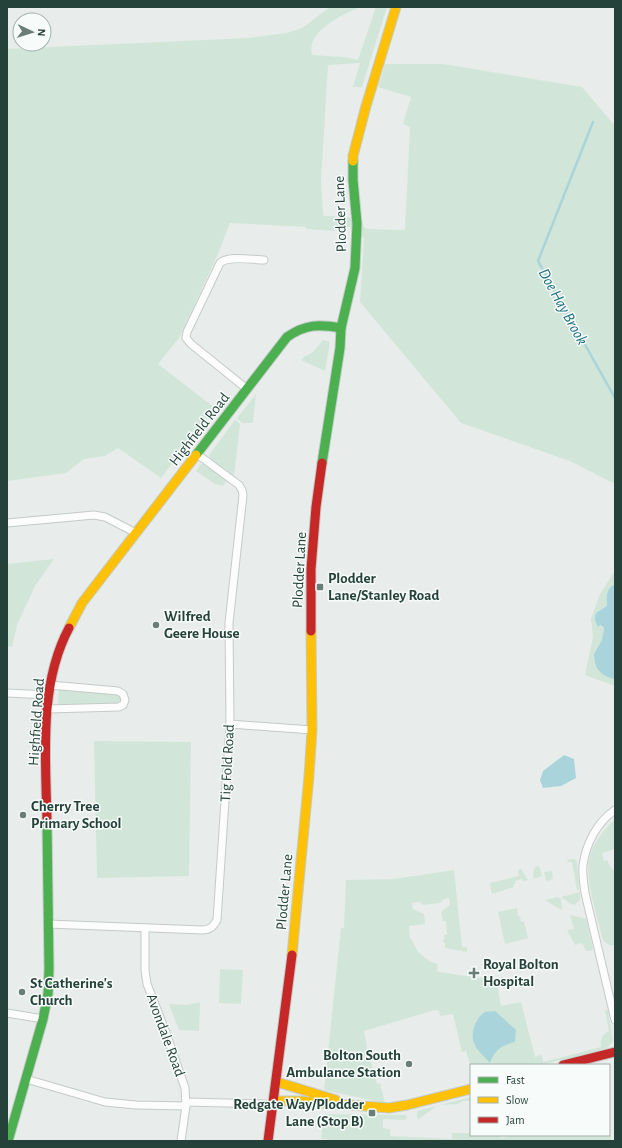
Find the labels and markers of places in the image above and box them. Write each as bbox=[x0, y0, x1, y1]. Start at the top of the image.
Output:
place label: Plodder Lane/Stanley Road bbox=[328, 571, 439, 603]
marker: Plodder Lane/Stanley Road bbox=[315, 582, 325, 592]
place label: Wilfred Geere House bbox=[164, 609, 240, 641]
marker: Wilfred Geere House bbox=[151, 620, 161, 630]
place label: Cherry Tree Primary School bbox=[31, 799, 122, 831]
marker: Cherry Tree Primary School bbox=[18, 810, 28, 820]
place label: Royal Bolton Hospital bbox=[483, 957, 559, 989]
marker: Royal Bolton Hospital bbox=[468, 967, 480, 979]
place label: St Catherine's Church bbox=[30, 976, 113, 1008]
marker: St Catherine's Church bbox=[17, 987, 27, 997]
place label: Bolton South Ambulance Station bbox=[286, 1048, 401, 1080]
marker: Bolton South Ambulance Station bbox=[404, 1059, 414, 1069]
place label: Redgate Way/Plodder Lane (Stop B) bbox=[233, 1097, 365, 1129]
marker: Redgate Way/Plodder Lane (Stop B) bbox=[367, 1108, 377, 1118]

